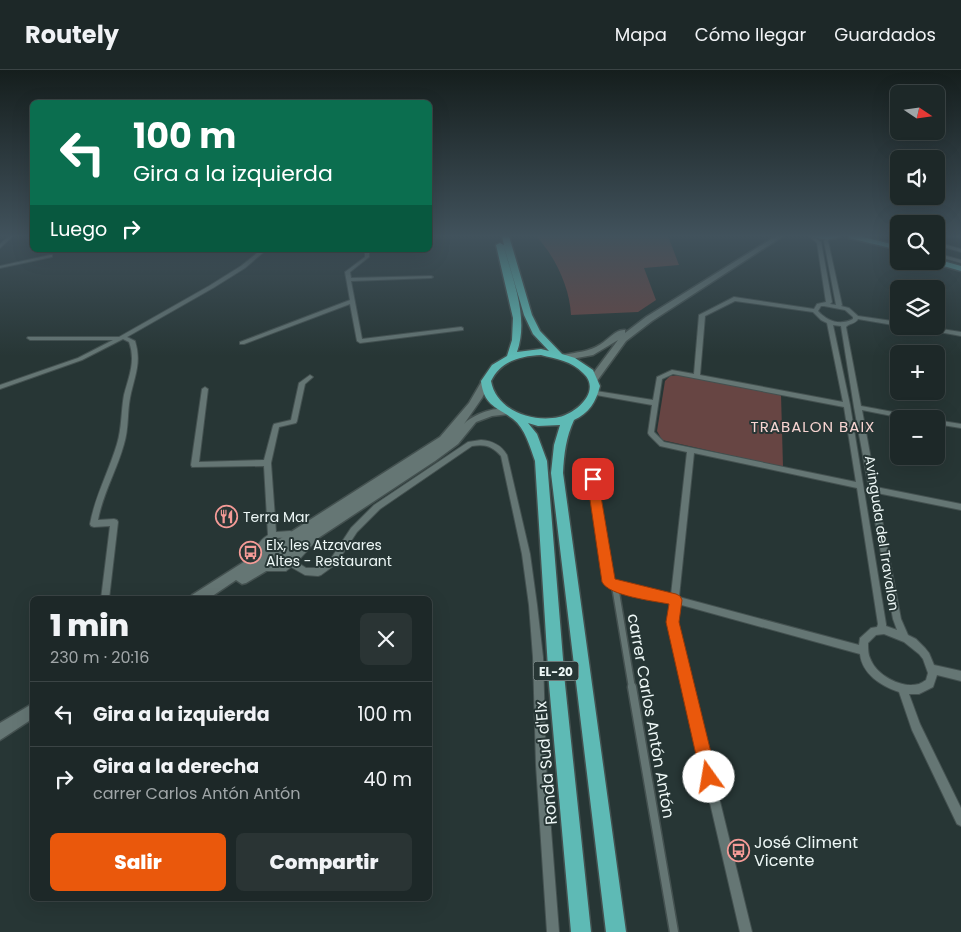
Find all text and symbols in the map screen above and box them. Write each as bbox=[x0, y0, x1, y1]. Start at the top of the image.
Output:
text: Routely bbox=[25, 18, 119, 51]
text: Mapa bbox=[615, 22, 667, 47]
text: Cómo llegar bbox=[695, 22, 806, 47]
text: Guardados bbox=[834, 22, 936, 47]
north arrow bbox=[890, 85, 945, 140]
map controls bbox=[890, 85, 945, 465]
text: 100 m bbox=[133, 111, 236, 160]
icon: left bbox=[50, 120, 115, 185]
button: sound bbox=[890, 150, 945, 205]
text: Gira a la izquierda bbox=[133, 158, 333, 189]
icon: right bbox=[117, 215, 145, 243]
button: search bbox=[890, 215, 945, 270]
text: Luego bbox=[50, 216, 107, 243]
button: layers bbox=[890, 280, 945, 335]
button: + bbox=[890, 345, 945, 400]
button: − bbox=[890, 410, 945, 465]
district label: TRABALON BAIX bbox=[751, 416, 875, 437]
street label: Avinguda del Travalon bbox=[860, 454, 904, 612]
pin bbox=[572, 458, 614, 500]
icon: arrive bbox=[579, 465, 607, 493]
restaurant icon: Terra Mar bbox=[215, 505, 239, 529]
place label: Terra Mar bbox=[243, 507, 310, 527]
place label: Elx, les Atzavares Altes - Restaurant bbox=[266, 535, 392, 571]
bus stop icon: Elx, les Atzavares Altes - Restaurant bbox=[238, 541, 262, 565]
text: 1 min bbox=[50, 604, 129, 647]
street label: carrer Carlos Antón Antón bbox=[622, 612, 680, 820]
button: close bbox=[360, 613, 412, 665]
text: 230 m · 20:16 bbox=[50, 646, 149, 669]
road number: EL-20 bbox=[534, 662, 578, 680]
icon: left bbox=[50, 700, 78, 728]
street label: Ronda Sud d'Elx bbox=[529, 700, 563, 826]
text: Gira a la izquierda bbox=[93, 701, 270, 728]
text: 100 m bbox=[357, 701, 412, 728]
position arrow bbox=[682, 750, 734, 802]
text: Gira a la derecha bbox=[93, 753, 259, 780]
icon: right bbox=[50, 765, 78, 793]
text: 40 m bbox=[363, 766, 412, 793]
text: carrer Carlos Antón Antón bbox=[93, 782, 301, 805]
place label: José Climent Vicente bbox=[754, 831, 858, 872]
button: Salir bbox=[50, 833, 226, 891]
button: Compartir bbox=[236, 833, 412, 891]
bus stop icon: José Climent Vicente bbox=[726, 839, 750, 863]

